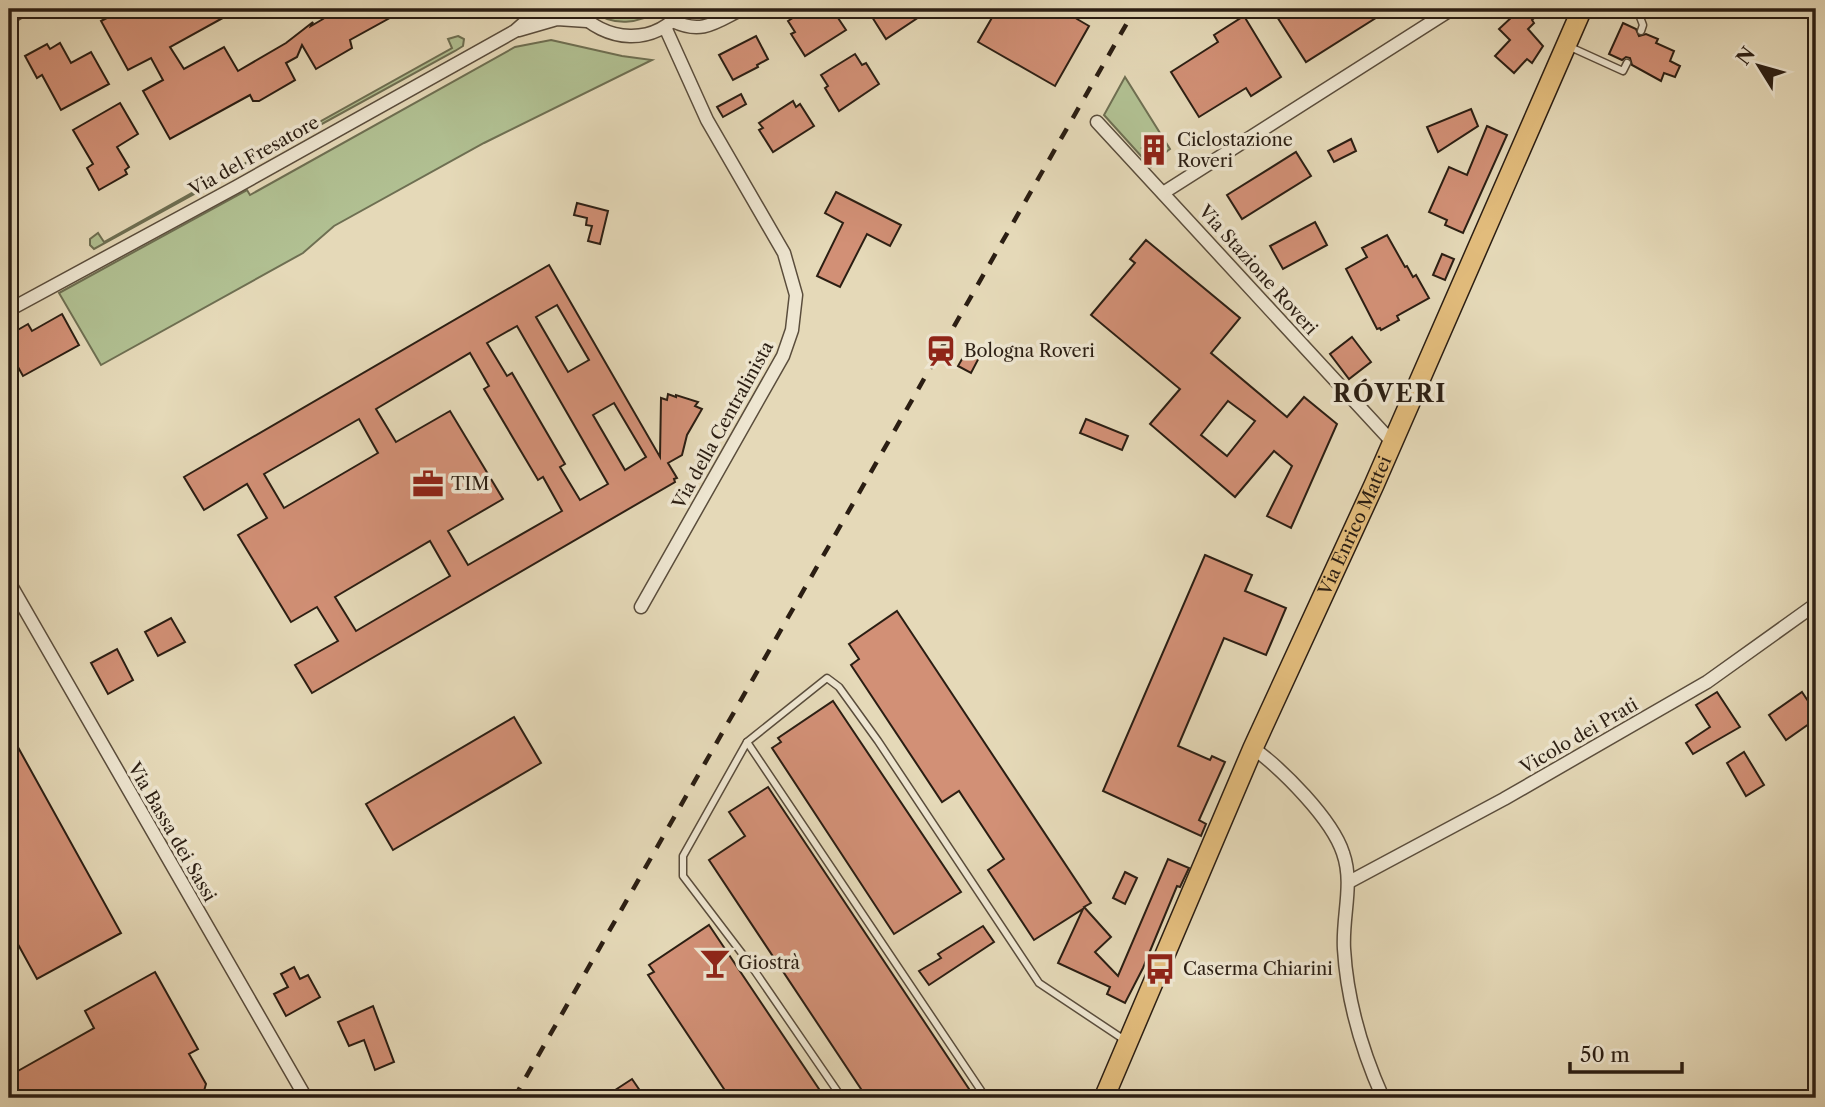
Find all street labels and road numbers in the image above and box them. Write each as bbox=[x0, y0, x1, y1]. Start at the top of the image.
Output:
street label: Via del Fresatore bbox=[184, 111, 323, 201]
street label: Via Stazione Roveri bbox=[1193, 200, 1322, 340]
street label: Via della Centralinista bbox=[667, 337, 778, 513]
street label: Via Enrico Mattei bbox=[1313, 452, 1396, 600]
street label: Vicolo dei Prati bbox=[1515, 693, 1642, 779]
street label: Via Bassa dei Sassi bbox=[123, 758, 221, 906]

